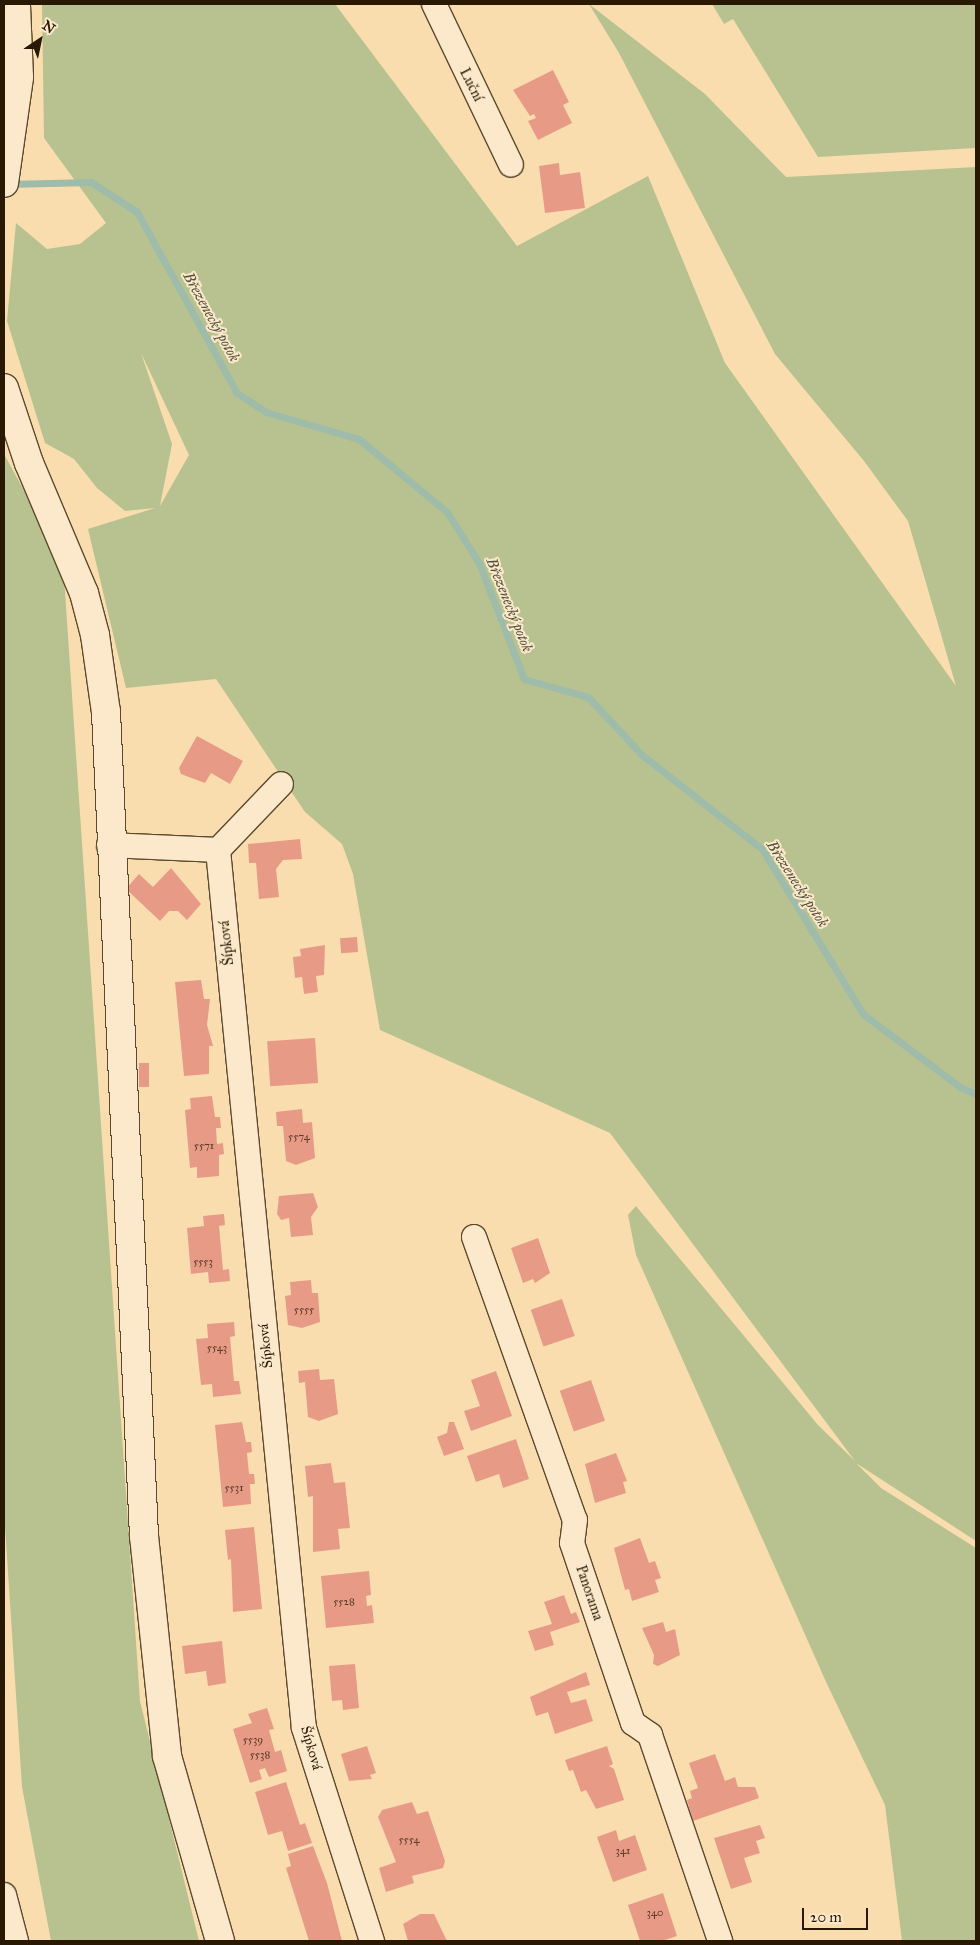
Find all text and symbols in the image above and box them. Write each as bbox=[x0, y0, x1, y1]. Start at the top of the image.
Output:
north arrow bbox=[15, 15, 65, 65]
text: N bbox=[39, 17, 58, 38]
street label: Luční bbox=[456, 66, 486, 104]
water label: Březenecký potok bbox=[179, 269, 243, 365]
water label: Březenecký potok bbox=[482, 555, 536, 655]
water label: Březenecký potok bbox=[762, 837, 832, 931]
street label: Šípková bbox=[216, 920, 238, 966]
house number: 5574 bbox=[288, 1130, 310, 1144]
house number: 5571 bbox=[194, 1139, 214, 1153]
house number: 5553 bbox=[193, 1255, 213, 1269]
house number: 5555 bbox=[294, 1303, 314, 1317]
street label: Šípková bbox=[255, 1323, 277, 1369]
house number: 5543 bbox=[207, 1341, 227, 1355]
house number: 5531 bbox=[225, 1481, 243, 1495]
street label: Panorama bbox=[572, 1563, 606, 1623]
house number: 5528 bbox=[333, 1595, 355, 1609]
street label: Šípková bbox=[297, 1724, 325, 1772]
house number: 5539 bbox=[243, 1733, 263, 1747]
house number: 5538 bbox=[250, 1748, 270, 1762]
house number: 5554 bbox=[398, 1833, 420, 1847]
house number: 341 bbox=[616, 1844, 630, 1858]
scale bar bbox=[805, 1898, 871, 1930]
house number: 340 bbox=[647, 1906, 663, 1920]
text: 20 m bbox=[810, 1908, 842, 1926]

